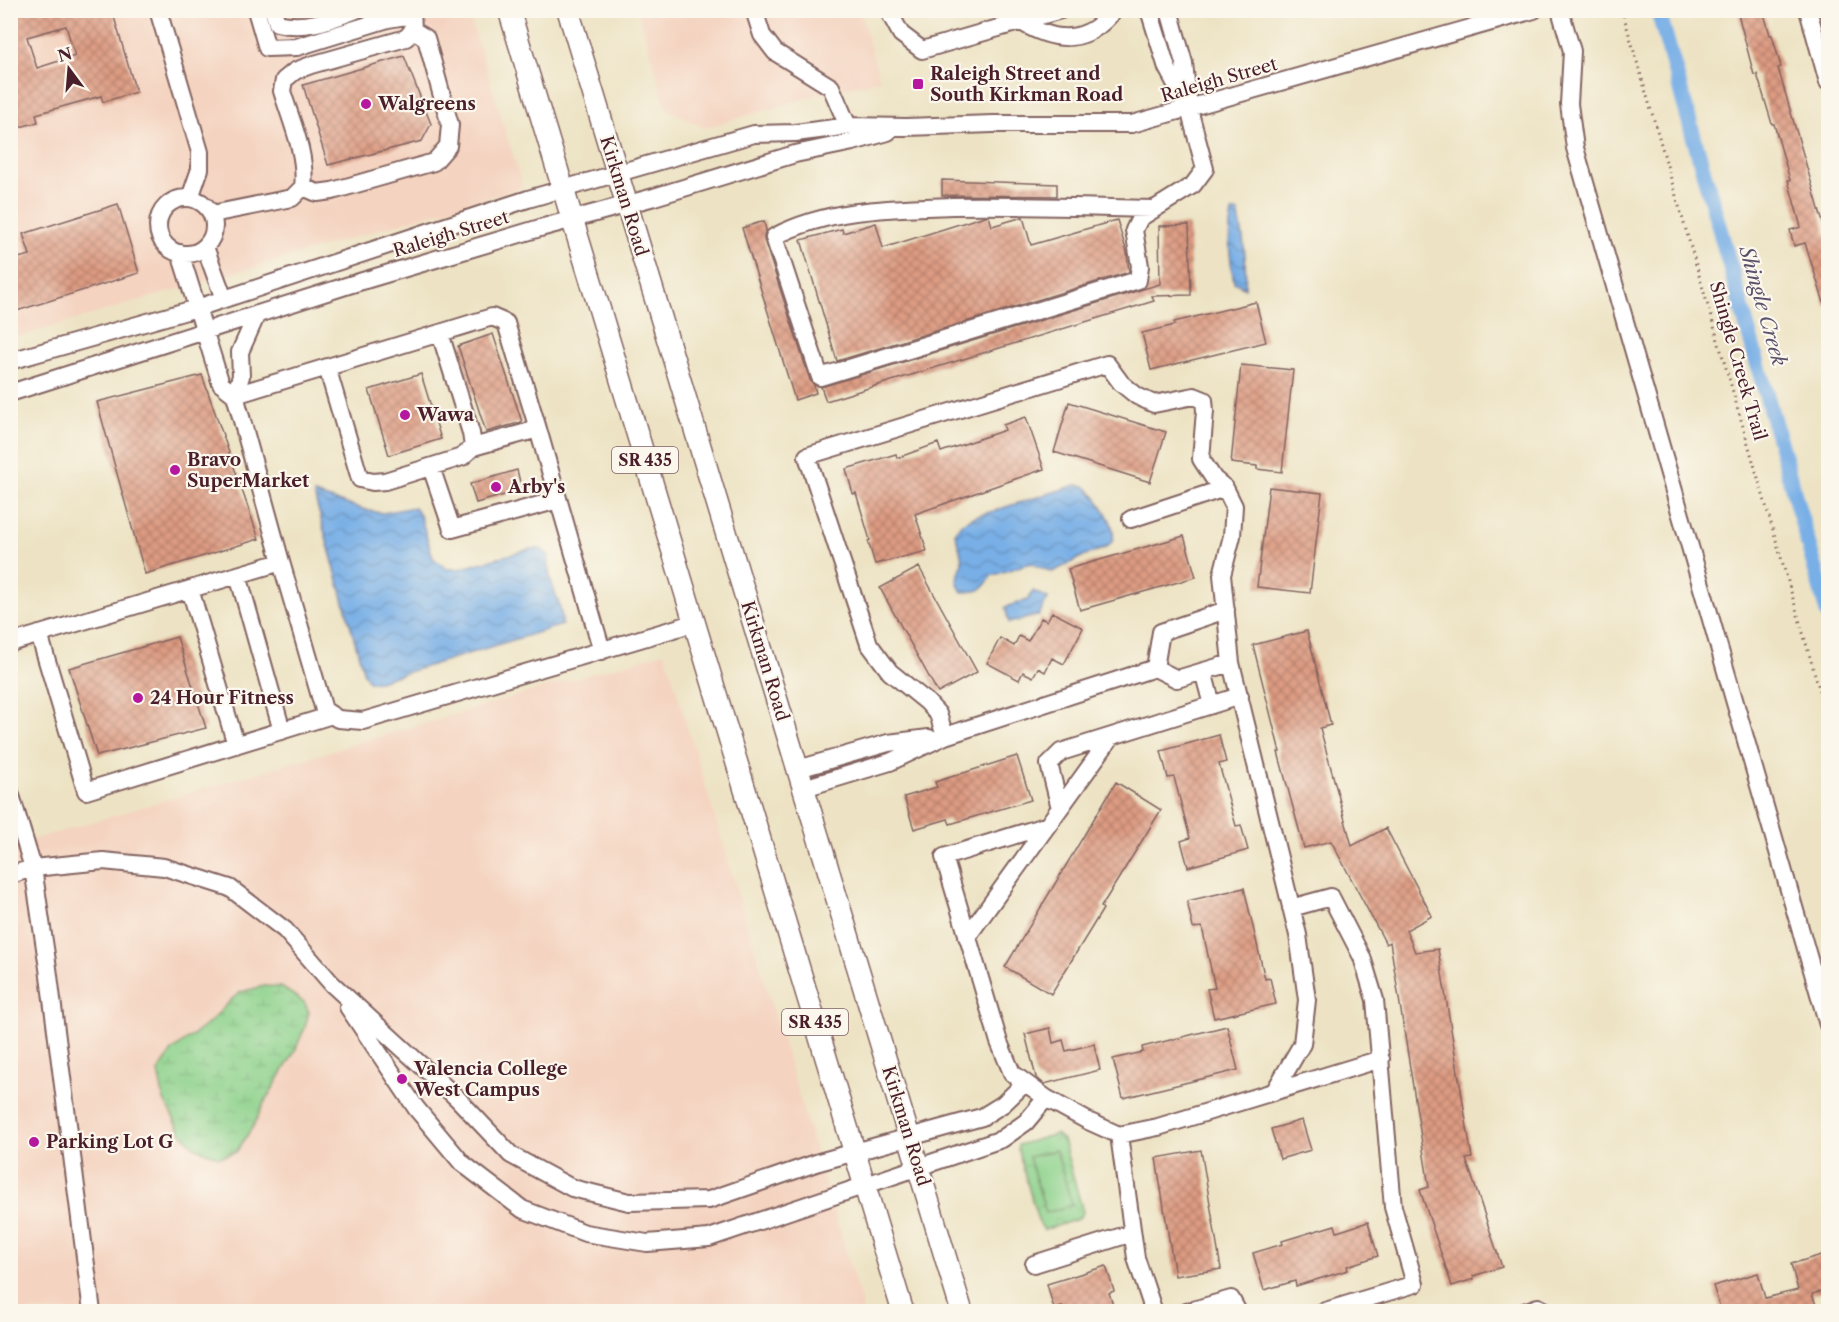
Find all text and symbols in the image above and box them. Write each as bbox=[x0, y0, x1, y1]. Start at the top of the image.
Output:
north arrow bbox=[39, 39, 99, 99]
text: N bbox=[55, 43, 74, 66]
street label: Raleigh Street bbox=[1158, 53, 1280, 107]
place label: Raleigh Street and South Kirkman Road bbox=[930, 63, 1123, 106]
marker: Raleigh Street and South Kirkman Road bbox=[911, 77, 925, 91]
place label: Walgreens bbox=[377, 93, 476, 115]
marker: Walgreens bbox=[359, 97, 373, 111]
street label: Kirkman Road bbox=[595, 133, 653, 259]
street label: Raleigh Street bbox=[390, 206, 512, 262]
water label: Shingle Creek bbox=[1734, 242, 1792, 369]
street label: Shingle Creek Trail bbox=[1705, 279, 1771, 443]
place label: Wawa bbox=[416, 404, 475, 426]
marker: Wawa bbox=[398, 408, 412, 422]
road number: SR 435 bbox=[612, 447, 678, 473]
place label: Bravo SuperMarket bbox=[187, 449, 310, 492]
marker: Bravo SuperMarket bbox=[168, 463, 182, 477]
place label: Arby's bbox=[507, 476, 565, 498]
marker: Arby's bbox=[489, 480, 503, 494]
street label: Kirkman Road bbox=[736, 598, 794, 724]
place label: 24 Hour Fitness bbox=[150, 687, 294, 709]
marker: 24 Hour Fitness bbox=[131, 691, 145, 705]
road number: SR 435 bbox=[782, 1009, 848, 1035]
place label: Valencia College West Campus bbox=[413, 1058, 568, 1101]
street label: Kirkman Road bbox=[877, 1063, 935, 1189]
marker: Valencia College West Campus bbox=[395, 1072, 409, 1086]
place label: Parking Lot G bbox=[46, 1131, 174, 1153]
marker: Parking Lot G bbox=[27, 1135, 41, 1149]

